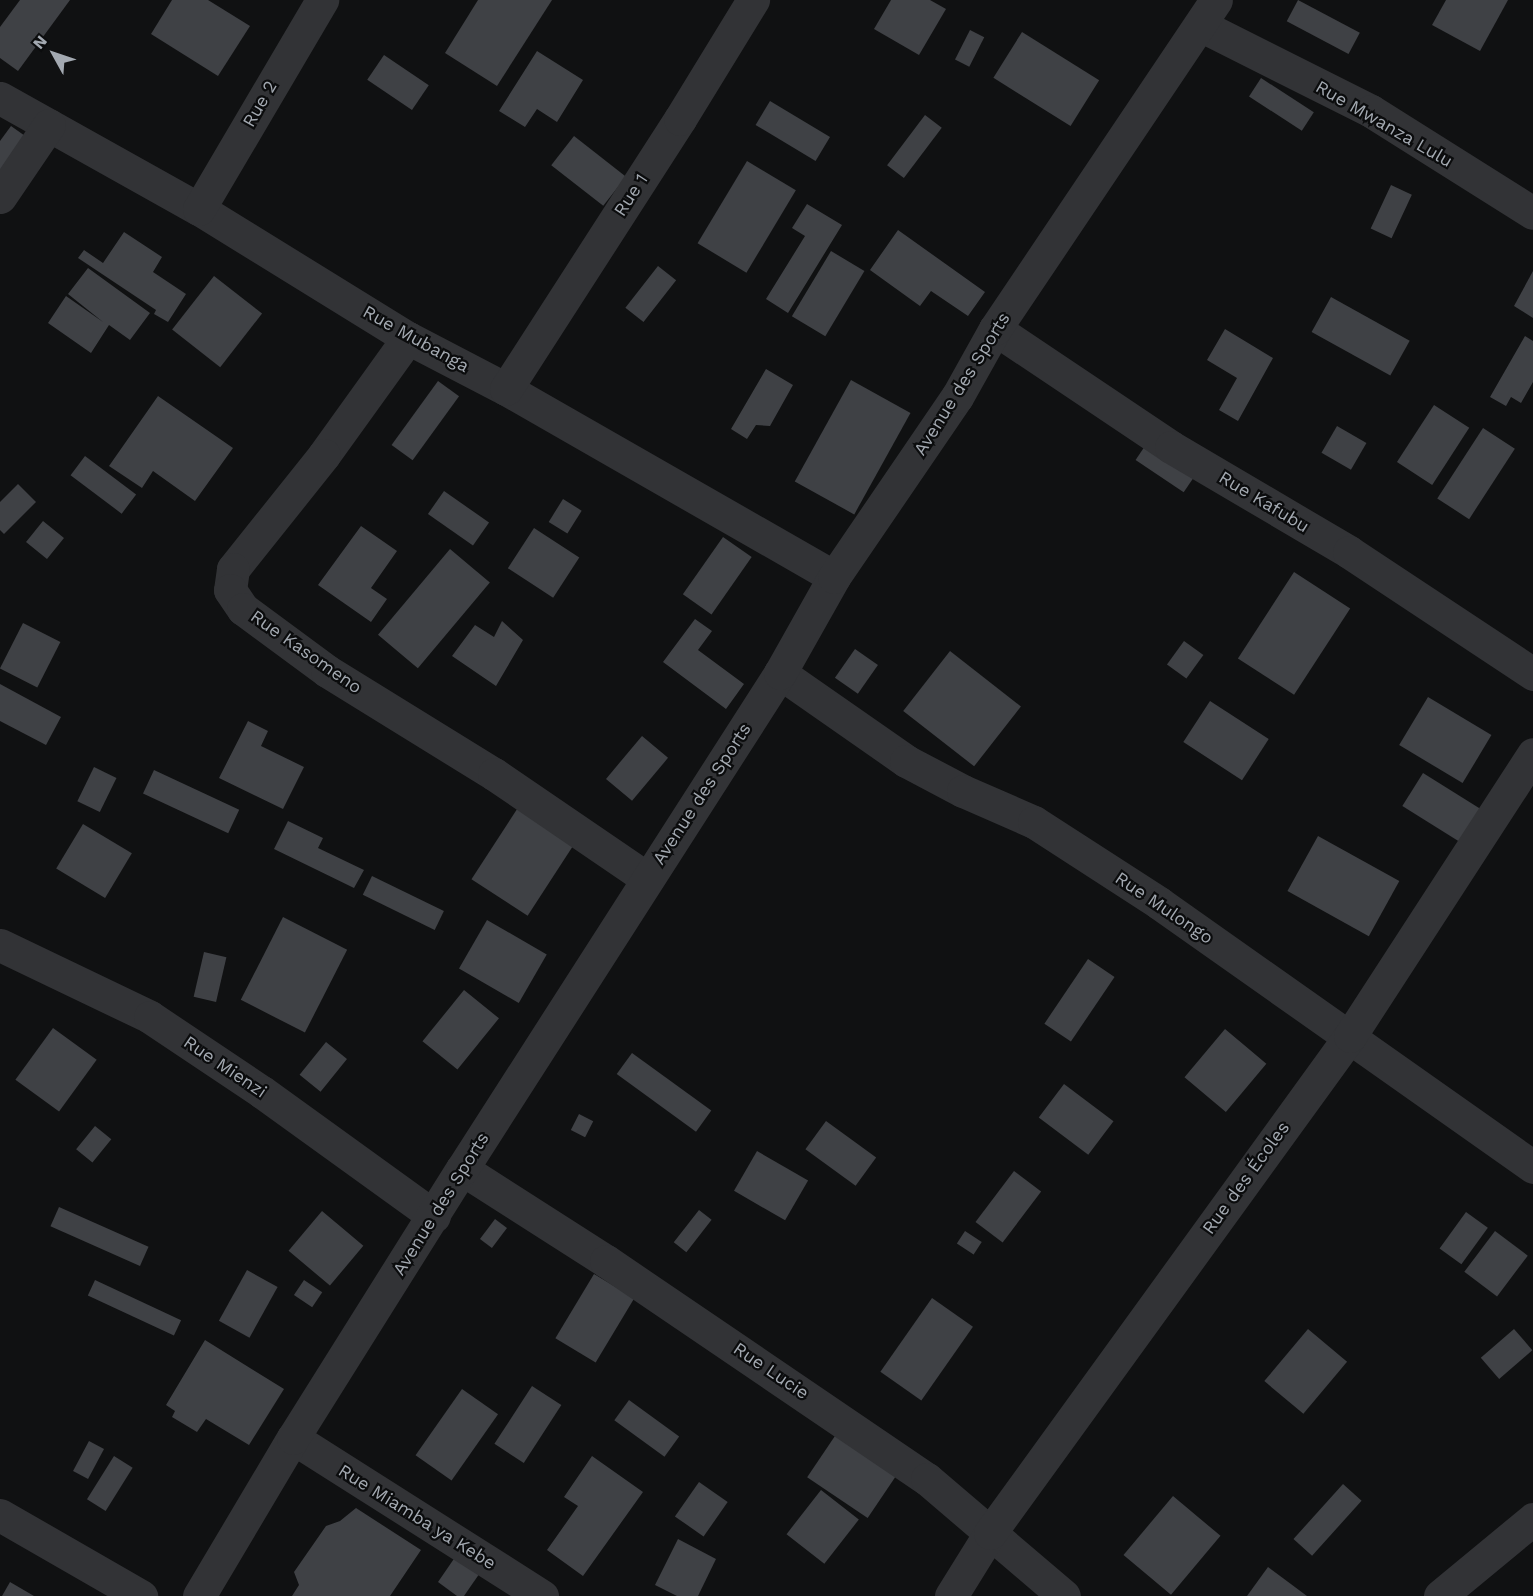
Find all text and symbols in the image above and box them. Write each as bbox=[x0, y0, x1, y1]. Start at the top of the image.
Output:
north arrow bbox=[24, 24, 84, 84]
text: N bbox=[29, 31, 51, 53]
street label: Rue Mwanza Lulu bbox=[1311, 76, 1457, 172]
street label: Rue 2 bbox=[238, 77, 282, 131]
street label: Rue 1 bbox=[609, 170, 653, 220]
street label: Rue Mubanga bbox=[359, 301, 473, 377]
street label: Avenue des Sports bbox=[909, 309, 1015, 459]
street label: Rue Kafubu bbox=[1215, 467, 1313, 537]
street label: Rue Kasomeno bbox=[246, 606, 366, 698]
street label: Avenue des Sports bbox=[648, 719, 756, 869]
street label: Rue Mulongo bbox=[1111, 867, 1217, 949]
street label: Rue Mienzi bbox=[179, 1031, 271, 1103]
street label: Rue des Écoles bbox=[1198, 1117, 1294, 1239]
street label: Avenue des Sports bbox=[388, 1129, 494, 1279]
street label: Rue Lucie bbox=[729, 1338, 813, 1404]
street label: Rue Miamba ya Kebe bbox=[334, 1459, 500, 1575]

